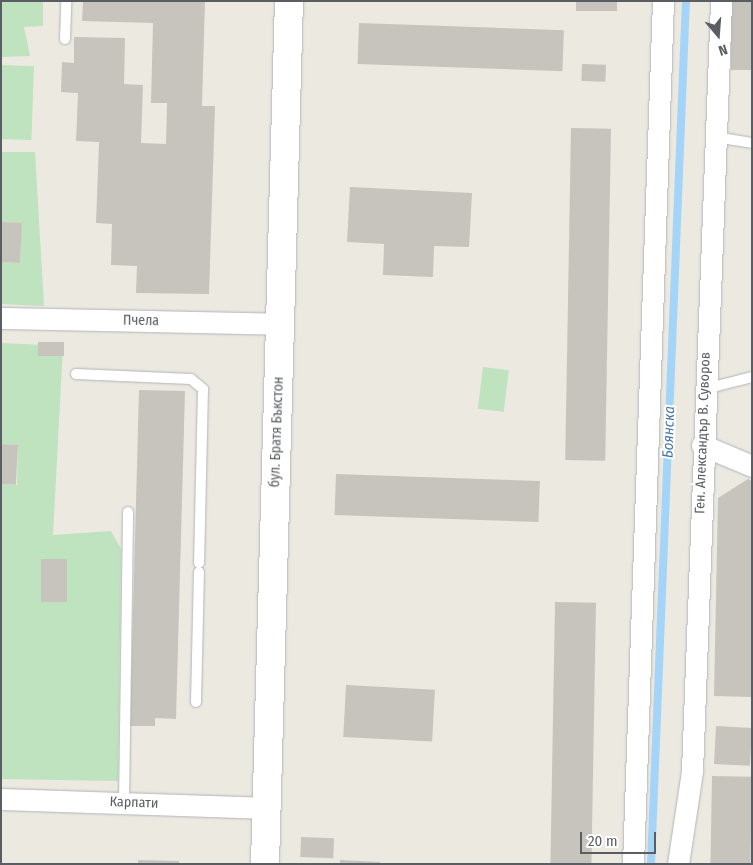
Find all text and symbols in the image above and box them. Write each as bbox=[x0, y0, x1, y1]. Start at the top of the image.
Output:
north arrow bbox=[693, 10, 743, 60]
text: N bbox=[716, 40, 729, 59]
street label: Пчела bbox=[123, 312, 159, 330]
street label: Ген. Александър В. Суворов bbox=[692, 352, 714, 514]
street label: бул. Братя Бъкстон bbox=[267, 376, 287, 488]
water label: Боянска bbox=[659, 406, 679, 458]
street label: Карпати bbox=[109, 794, 159, 812]
scale bar bbox=[583, 822, 659, 854]
text: 20 m bbox=[588, 832, 618, 850]

